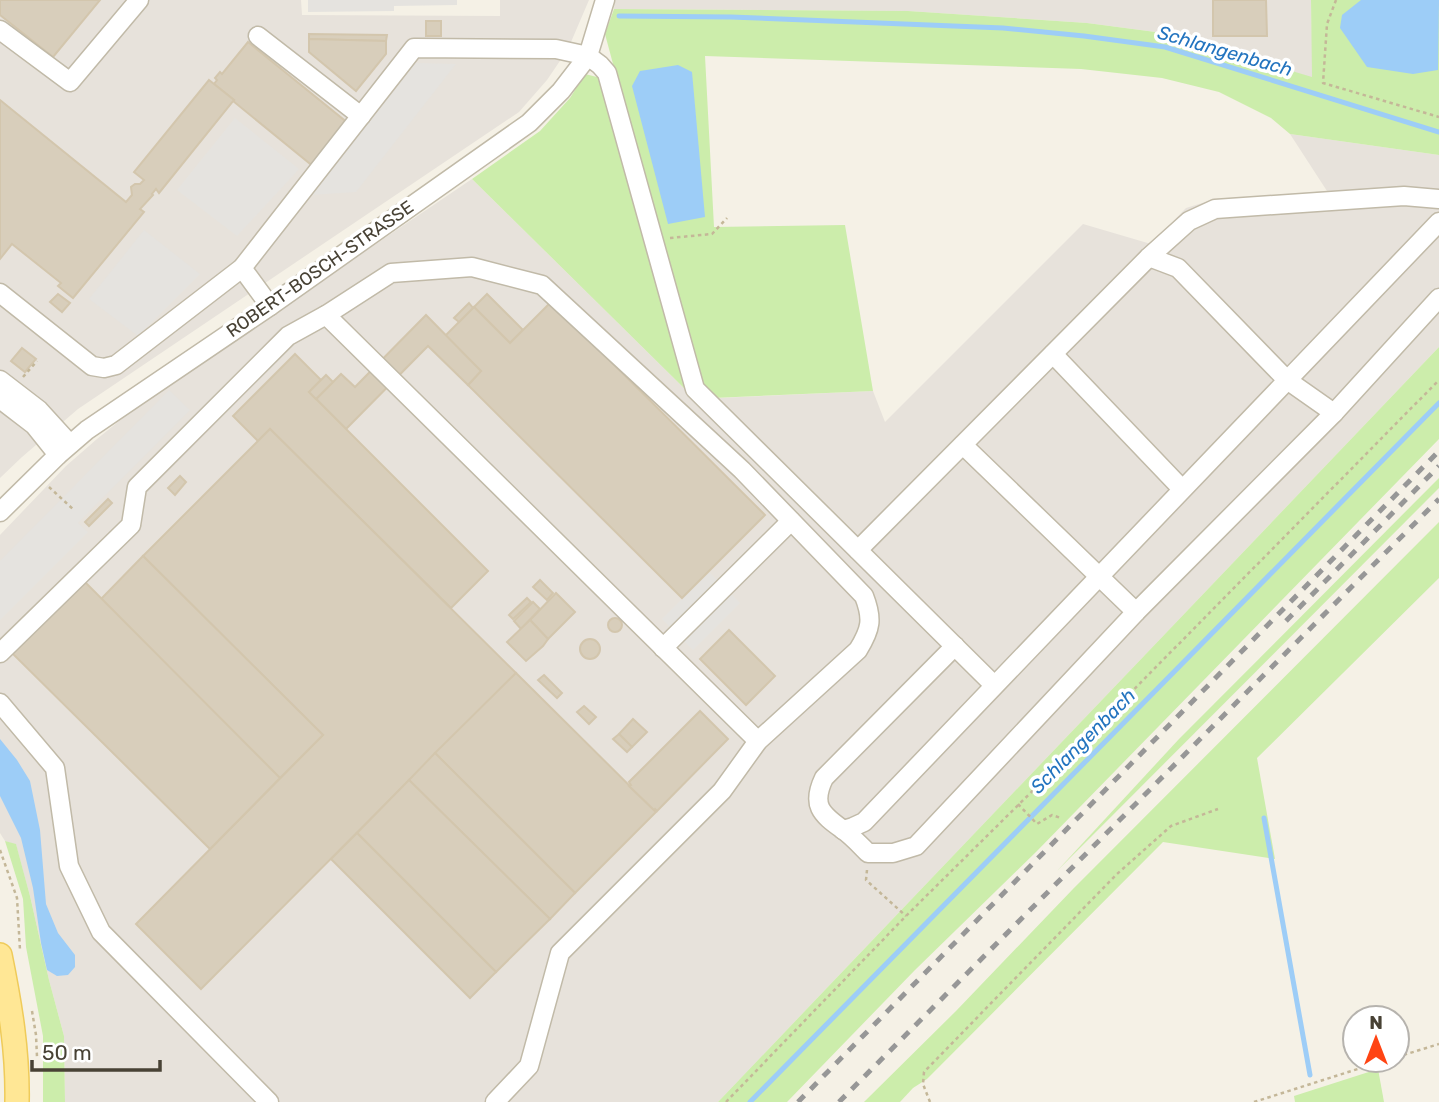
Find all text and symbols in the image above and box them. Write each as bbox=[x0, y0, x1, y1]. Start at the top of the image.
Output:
water label: Schlangenbach bbox=[1155, 21, 1295, 81]
street label: ROBERT-BOSCH-STRASSE bbox=[222, 196, 418, 342]
water label: Schlangenbach bbox=[1026, 684, 1140, 798]
north arrow bbox=[1341, 1004, 1411, 1074]
text: N bbox=[1369, 1011, 1383, 1034]
scale bar bbox=[32, 1028, 159, 1072]
text: 50 m bbox=[42, 1040, 92, 1065]

